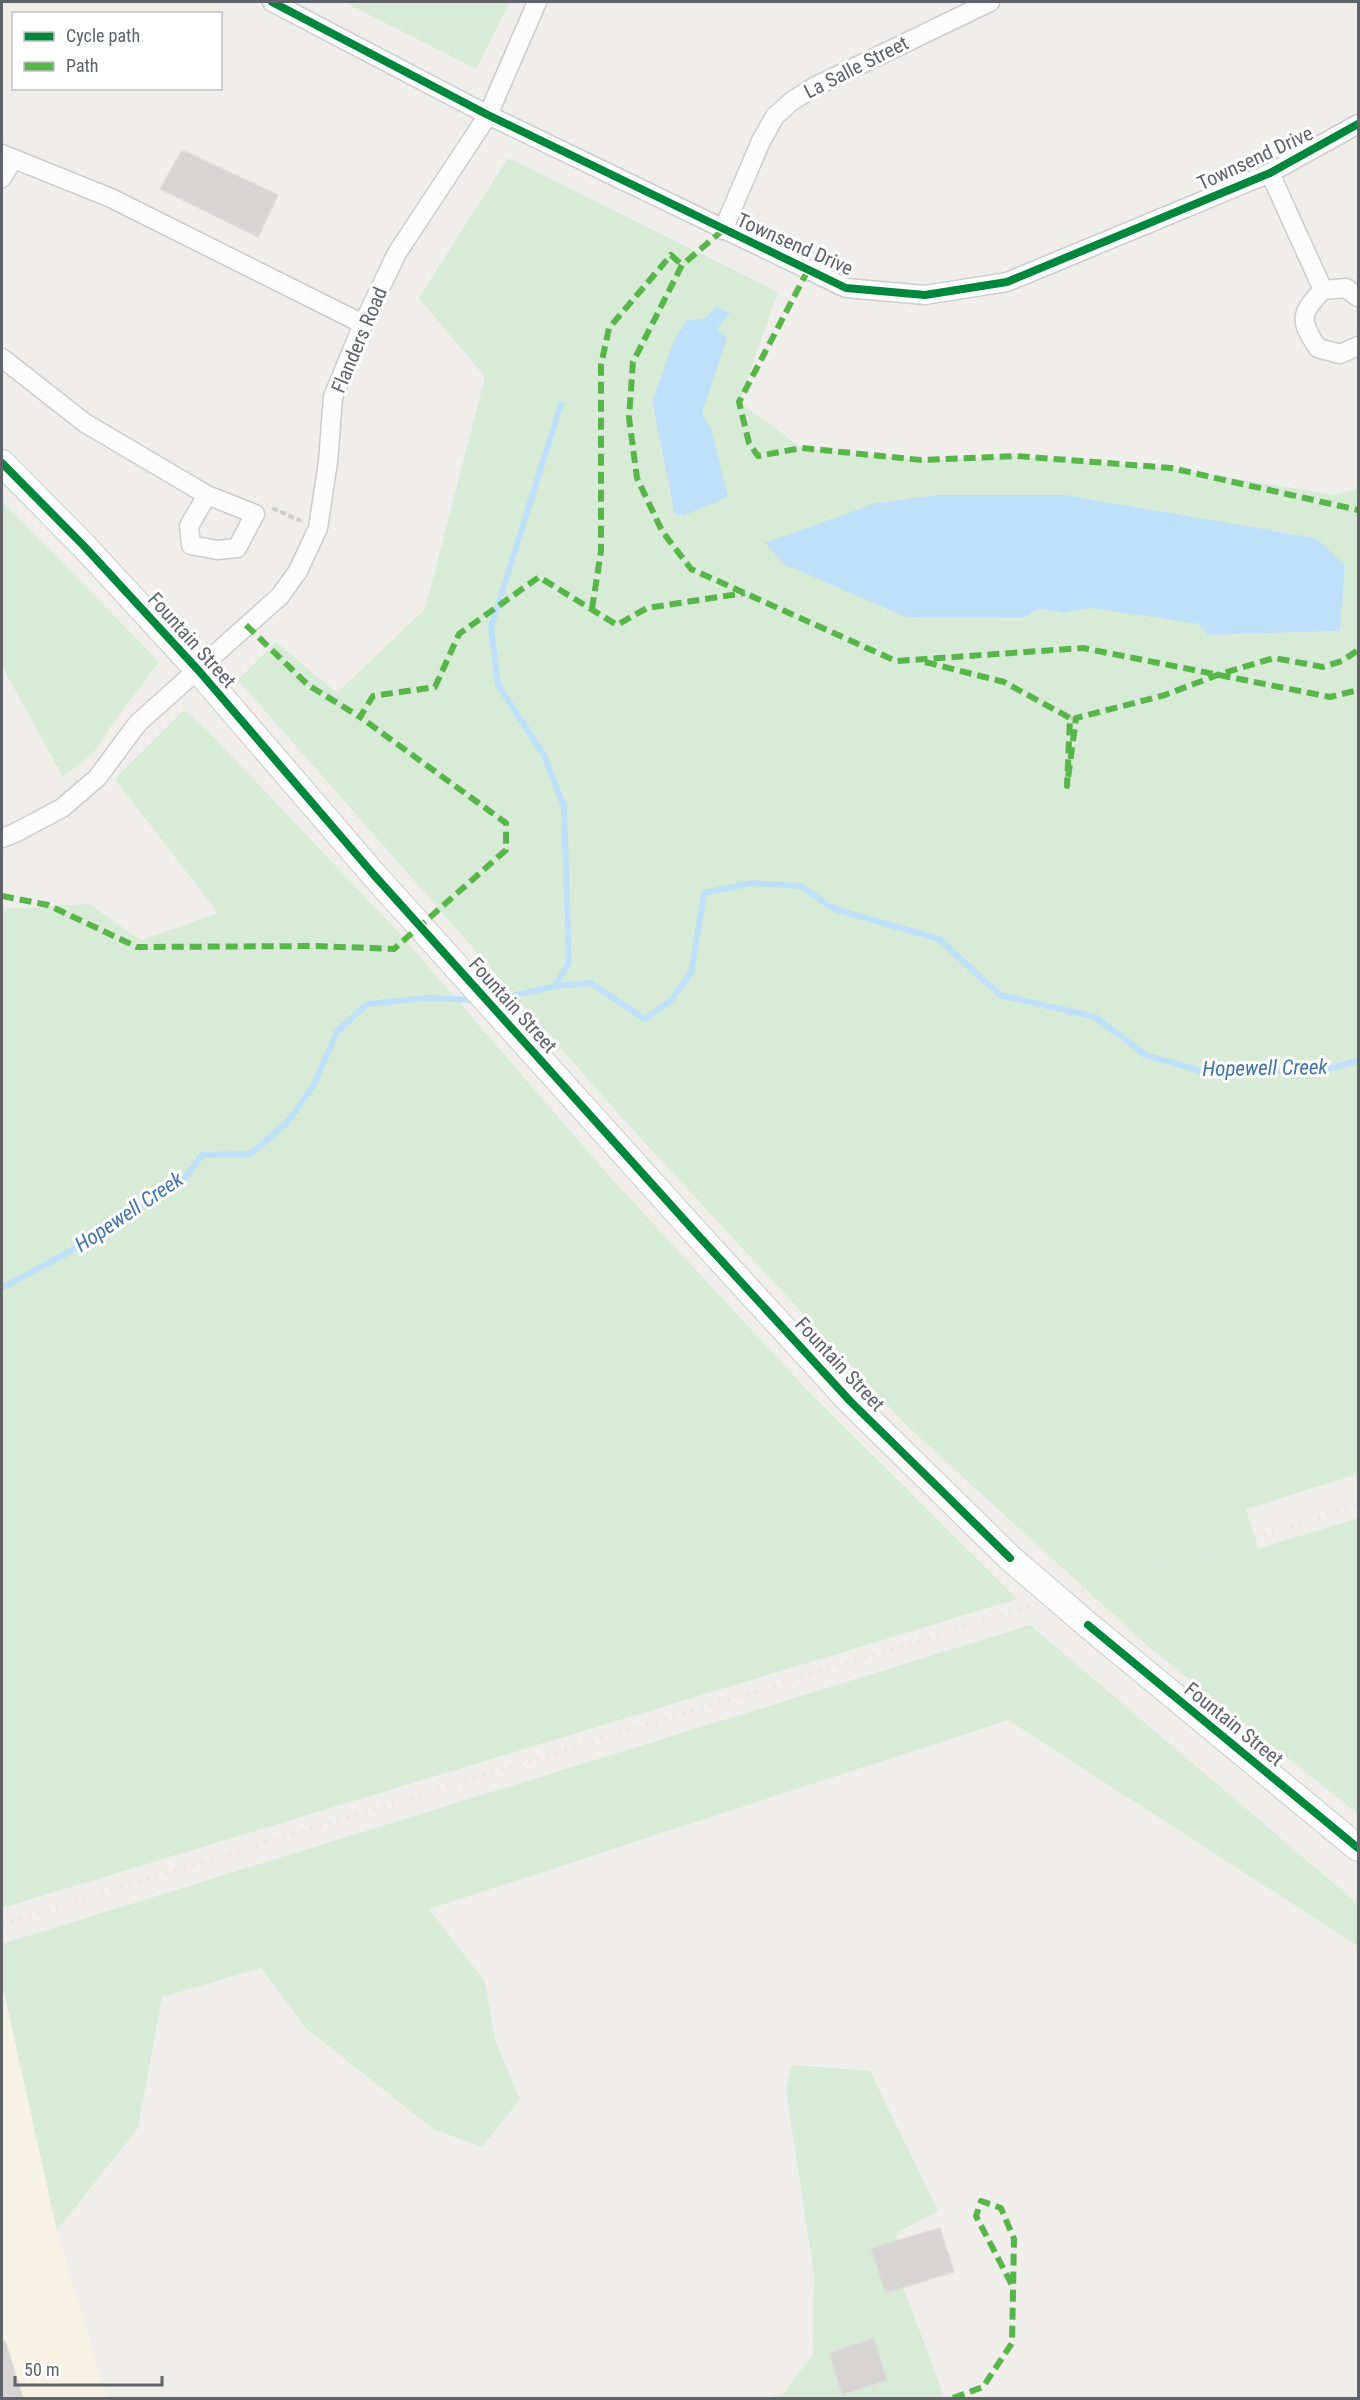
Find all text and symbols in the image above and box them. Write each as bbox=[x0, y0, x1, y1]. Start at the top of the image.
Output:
legend bbox=[12, 12, 222, 90]
text: Cycle path bbox=[66, 25, 140, 46]
street label: La Salle Street bbox=[800, 30, 912, 103]
text: Path bbox=[66, 55, 99, 76]
street label: Townsend Drive bbox=[1193, 121, 1317, 195]
street label: Townsend Drive bbox=[733, 208, 857, 280]
street label: Flanders Road bbox=[326, 283, 392, 397]
street label: Fountain Street bbox=[143, 587, 241, 693]
street label: Fountain Street bbox=[464, 952, 562, 1058]
water label: Hopewell Creek bbox=[1202, 1055, 1329, 1081]
water label: Hopewell Creek bbox=[70, 1167, 188, 1257]
street label: Fountain Street bbox=[790, 1312, 890, 1416]
street label: Fountain Street bbox=[1180, 1677, 1288, 1771]
scale bar bbox=[15, 2349, 162, 2387]
text: 50 m bbox=[24, 2359, 59, 2380]

